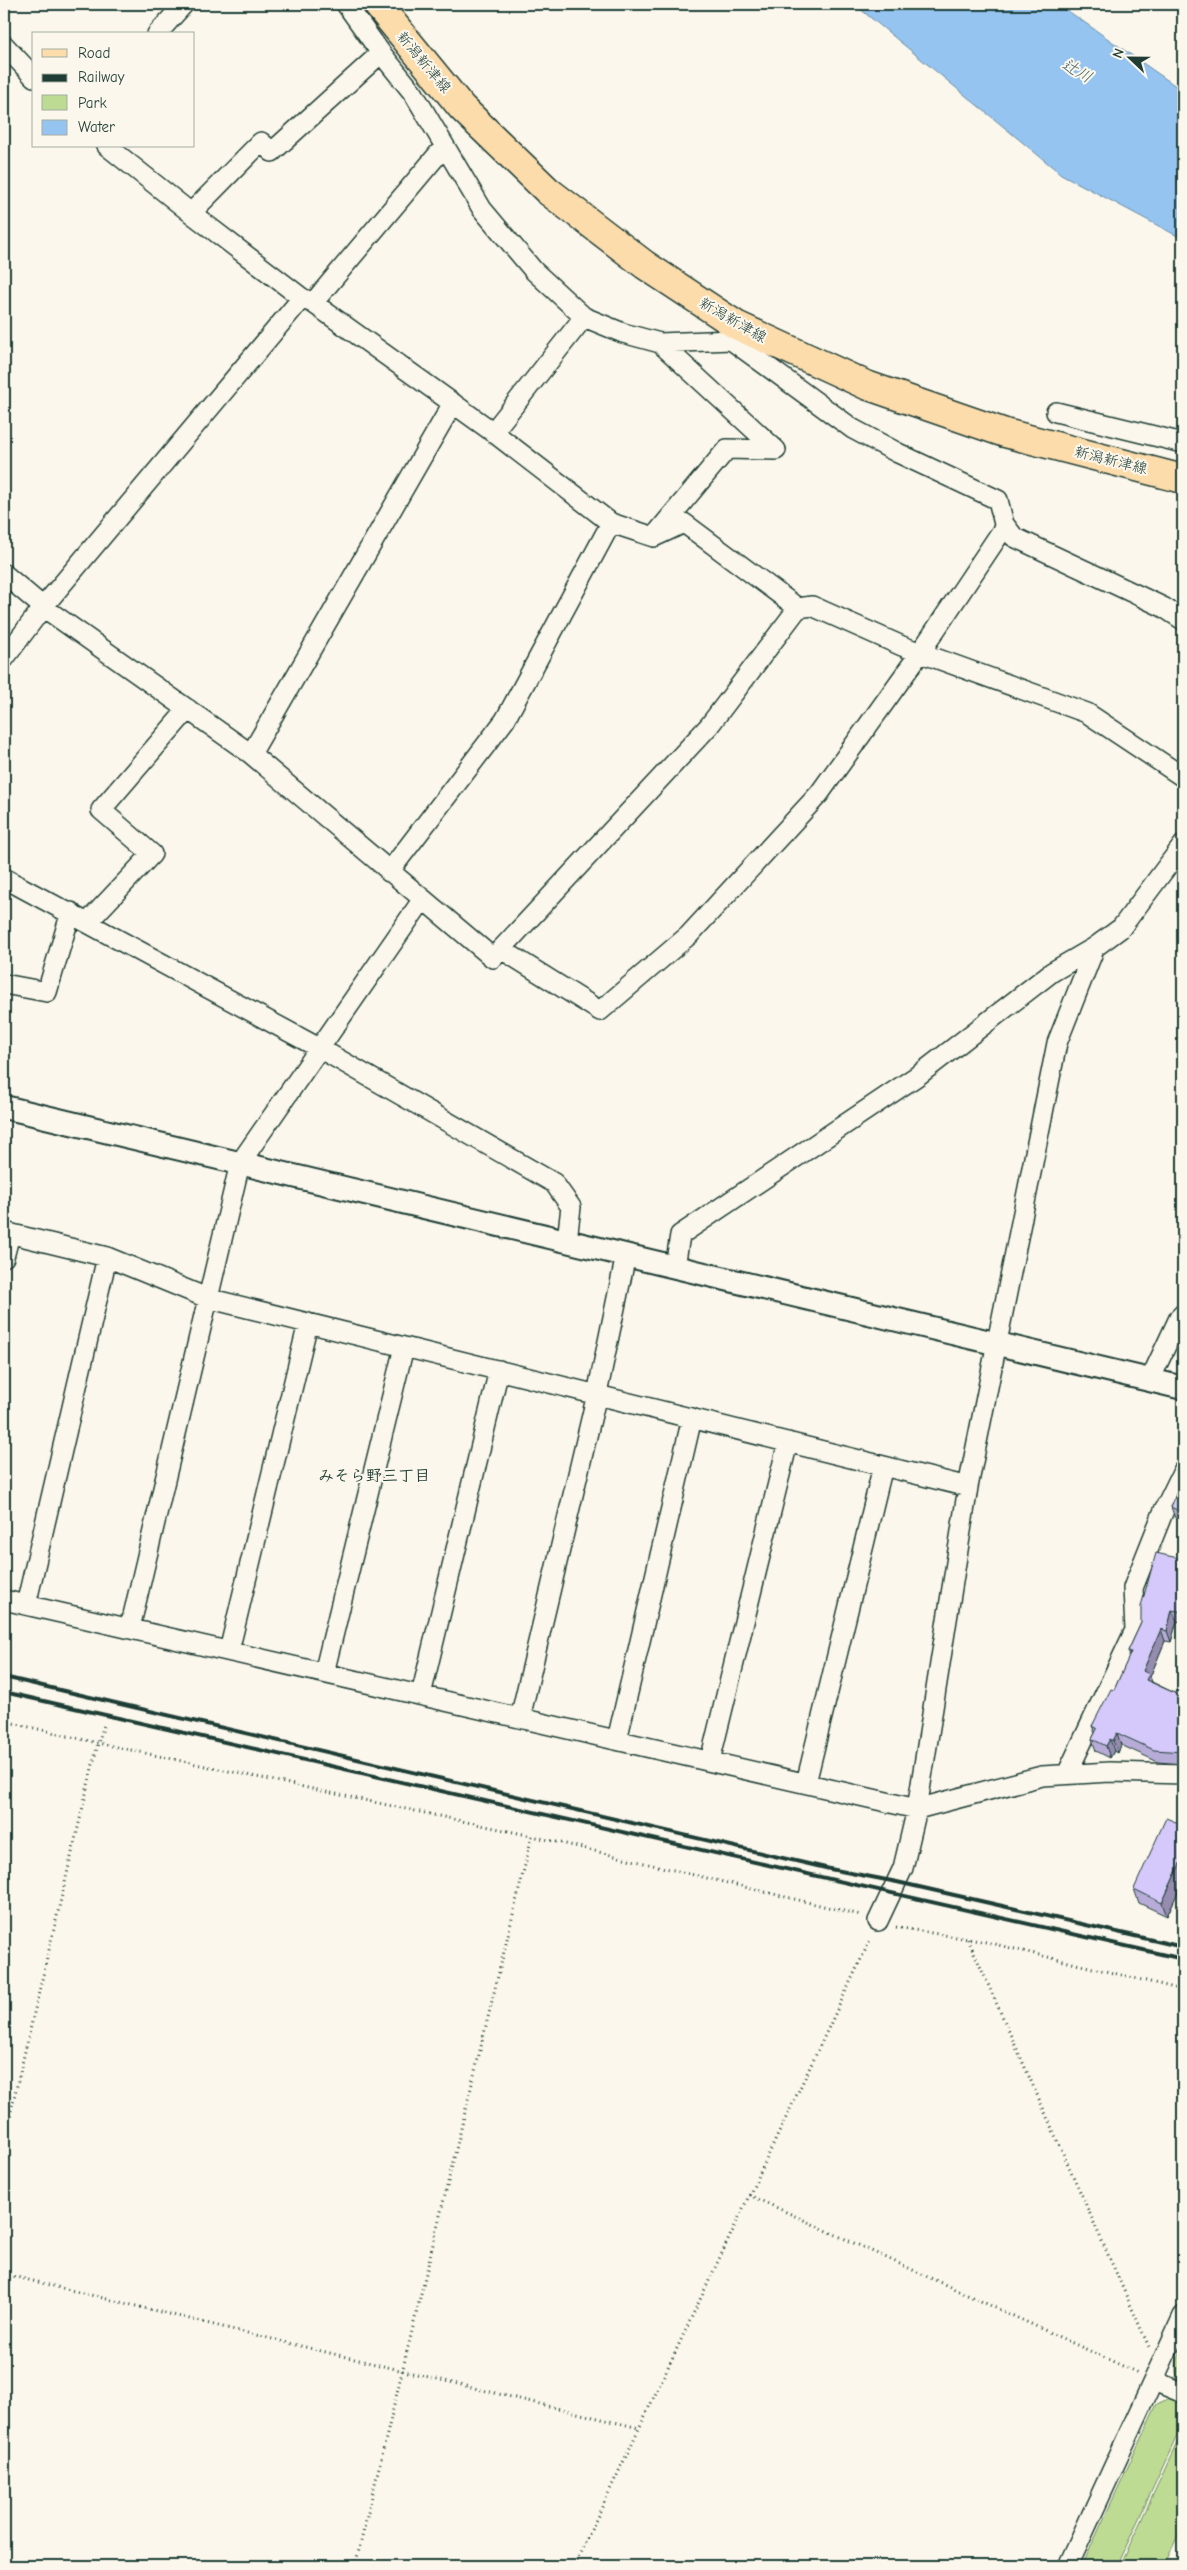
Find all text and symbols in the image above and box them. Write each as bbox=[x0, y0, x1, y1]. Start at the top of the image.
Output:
street label: 新潟新津線 bbox=[393, 27, 455, 97]
legend bbox=[32, 32, 195, 148]
north arrow bbox=[1104, 32, 1154, 82]
text: Road bbox=[78, 44, 110, 62]
text: N bbox=[1109, 46, 1128, 61]
water label: 辻川 bbox=[1059, 55, 1095, 87]
text: Railway bbox=[78, 68, 125, 86]
text: Park bbox=[78, 94, 107, 112]
text: Water bbox=[78, 118, 115, 136]
street label: 新潟新津線 bbox=[696, 293, 770, 347]
street label: 新潟新津線 bbox=[1072, 442, 1150, 478]
district label: みそら野三丁目 bbox=[318, 1467, 430, 1485]

